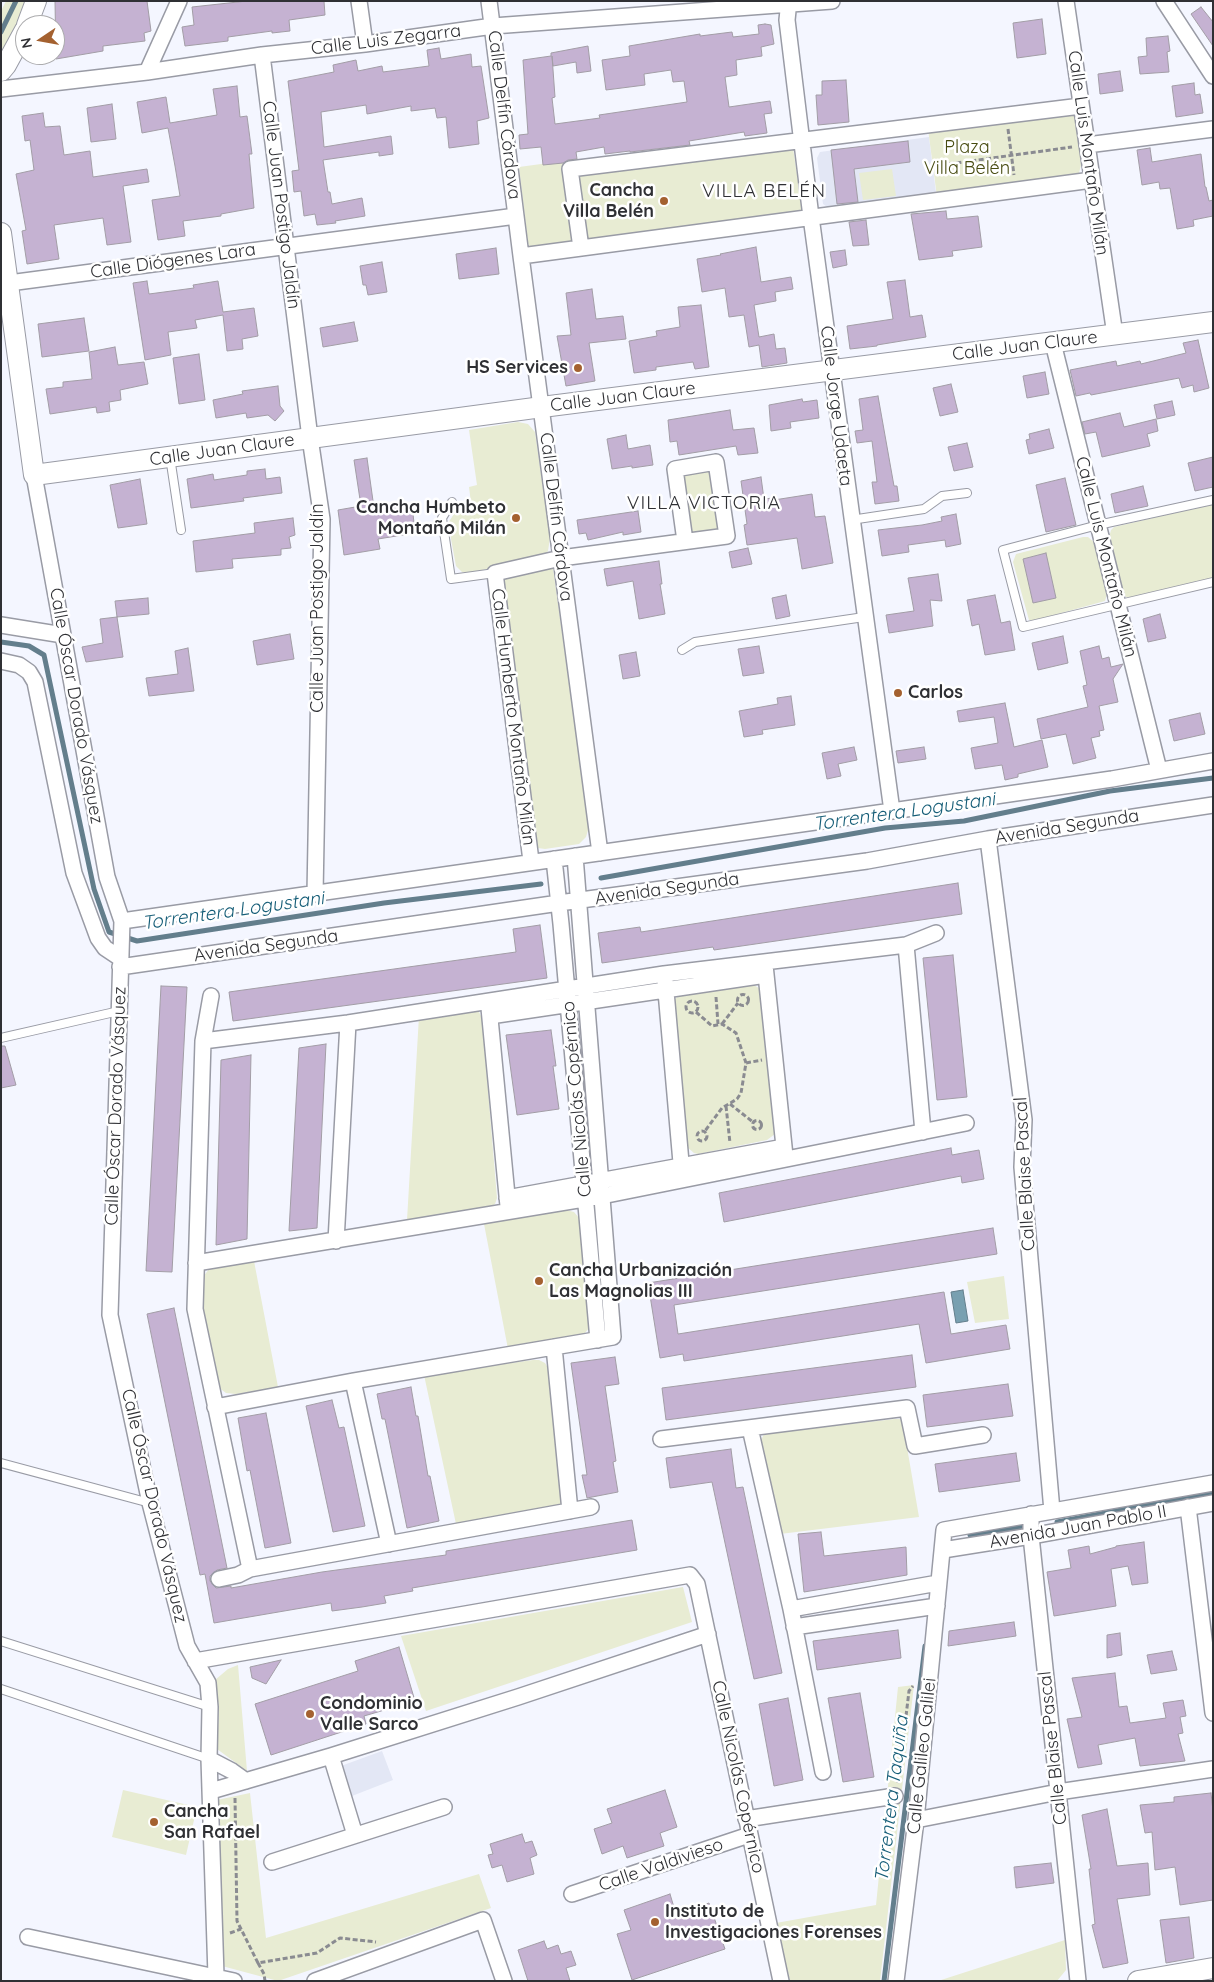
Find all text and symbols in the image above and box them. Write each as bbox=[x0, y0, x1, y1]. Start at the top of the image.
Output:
north arrow bbox=[15, 15, 65, 65]
street label: Calle Luis Zegarra bbox=[310, 20, 462, 60]
street label: Calle Delfín Córdova bbox=[483, 29, 525, 201]
text: N bbox=[16, 36, 36, 50]
street label: Calle Luis Montaño Milán bbox=[1063, 49, 1113, 257]
street label: Calle Juan Postigo Jaldín bbox=[258, 100, 304, 310]
park label: Plaza Villa Belén bbox=[924, 137, 1010, 180]
place label: Cancha Villa Belén bbox=[563, 180, 654, 222]
district label: VILLA BELÉN bbox=[701, 180, 827, 202]
marker: Cancha Villa Belén bbox=[658, 195, 670, 207]
street label: Calle Diógenes Lara bbox=[89, 239, 257, 283]
street label: Calle Jorge Udaeta bbox=[815, 325, 857, 487]
street label: Calle Juan Claure bbox=[951, 326, 1099, 366]
place label: HS Services bbox=[466, 357, 568, 379]
marker: HS Services bbox=[572, 362, 584, 374]
street label: Calle Juan Claure bbox=[549, 377, 697, 417]
street label: Calle Juan Claure bbox=[148, 429, 296, 471]
street label: Calle Delfín Córdova bbox=[535, 431, 577, 603]
street label: Calle Luis Montaño Milán bbox=[1071, 454, 1141, 660]
district label: VILLA VICTORIA bbox=[625, 492, 783, 514]
place label: Cancha Humbeto Montaño Milán bbox=[356, 497, 506, 540]
street label: Calle Juan Postigo Jaldín bbox=[307, 503, 329, 713]
marker: Cancha Humbeto Montaño Milán bbox=[510, 512, 522, 524]
street label: Calle Óscar Dorado Vásquez bbox=[45, 586, 107, 826]
street label: Calle Humberto Montaño Milán bbox=[487, 587, 539, 847]
place label: Carlos bbox=[908, 682, 963, 704]
marker: Carlos bbox=[892, 687, 904, 699]
water label: Torrentera Logustani bbox=[812, 788, 996, 836]
street label: Avenida Segunda bbox=[993, 805, 1141, 849]
street label: Avenida Segunda bbox=[593, 868, 741, 910]
water label: Torrentera Logustani bbox=[141, 887, 325, 935]
street label: Avenida Segunda bbox=[192, 925, 340, 967]
street label: Calle Óscar Dorado Vásquez bbox=[101, 986, 131, 1226]
street label: Calle Nicolás Copérnico bbox=[558, 1000, 596, 1198]
street label: Calle Blaise Pascal bbox=[1010, 1096, 1040, 1252]
place label: Cancha Urbanización Las Magnolias III bbox=[549, 1260, 732, 1302]
marker: Cancha Urbanización Las Magnolias III bbox=[533, 1275, 545, 1287]
street label: Calle Óscar Dorado Vásquez bbox=[117, 1387, 191, 1625]
street label: Avenida Juan Pablo II bbox=[988, 1501, 1168, 1553]
street label: Calle Blaise Pascal bbox=[1034, 1670, 1072, 1826]
street label: Calle Galileo Galilei bbox=[903, 1677, 941, 1835]
street label: Calle Nicolás Copérnico bbox=[707, 1679, 769, 1875]
place label: Condominio Valle Sarco bbox=[320, 1693, 423, 1736]
marker: Condominio Valle Sarco bbox=[304, 1708, 316, 1720]
water label: Torrentera Taquiña bbox=[870, 1715, 914, 1883]
place label: Cancha San Rafael bbox=[164, 1801, 260, 1844]
marker: Cancha San Rafael bbox=[148, 1816, 160, 1828]
street label: Calle Valdivieso bbox=[596, 1834, 726, 1896]
place label: Instituto de Investigaciones Forenses bbox=[665, 1901, 882, 1944]
marker: Instituto de Investigaciones Forenses bbox=[649, 1916, 661, 1928]

